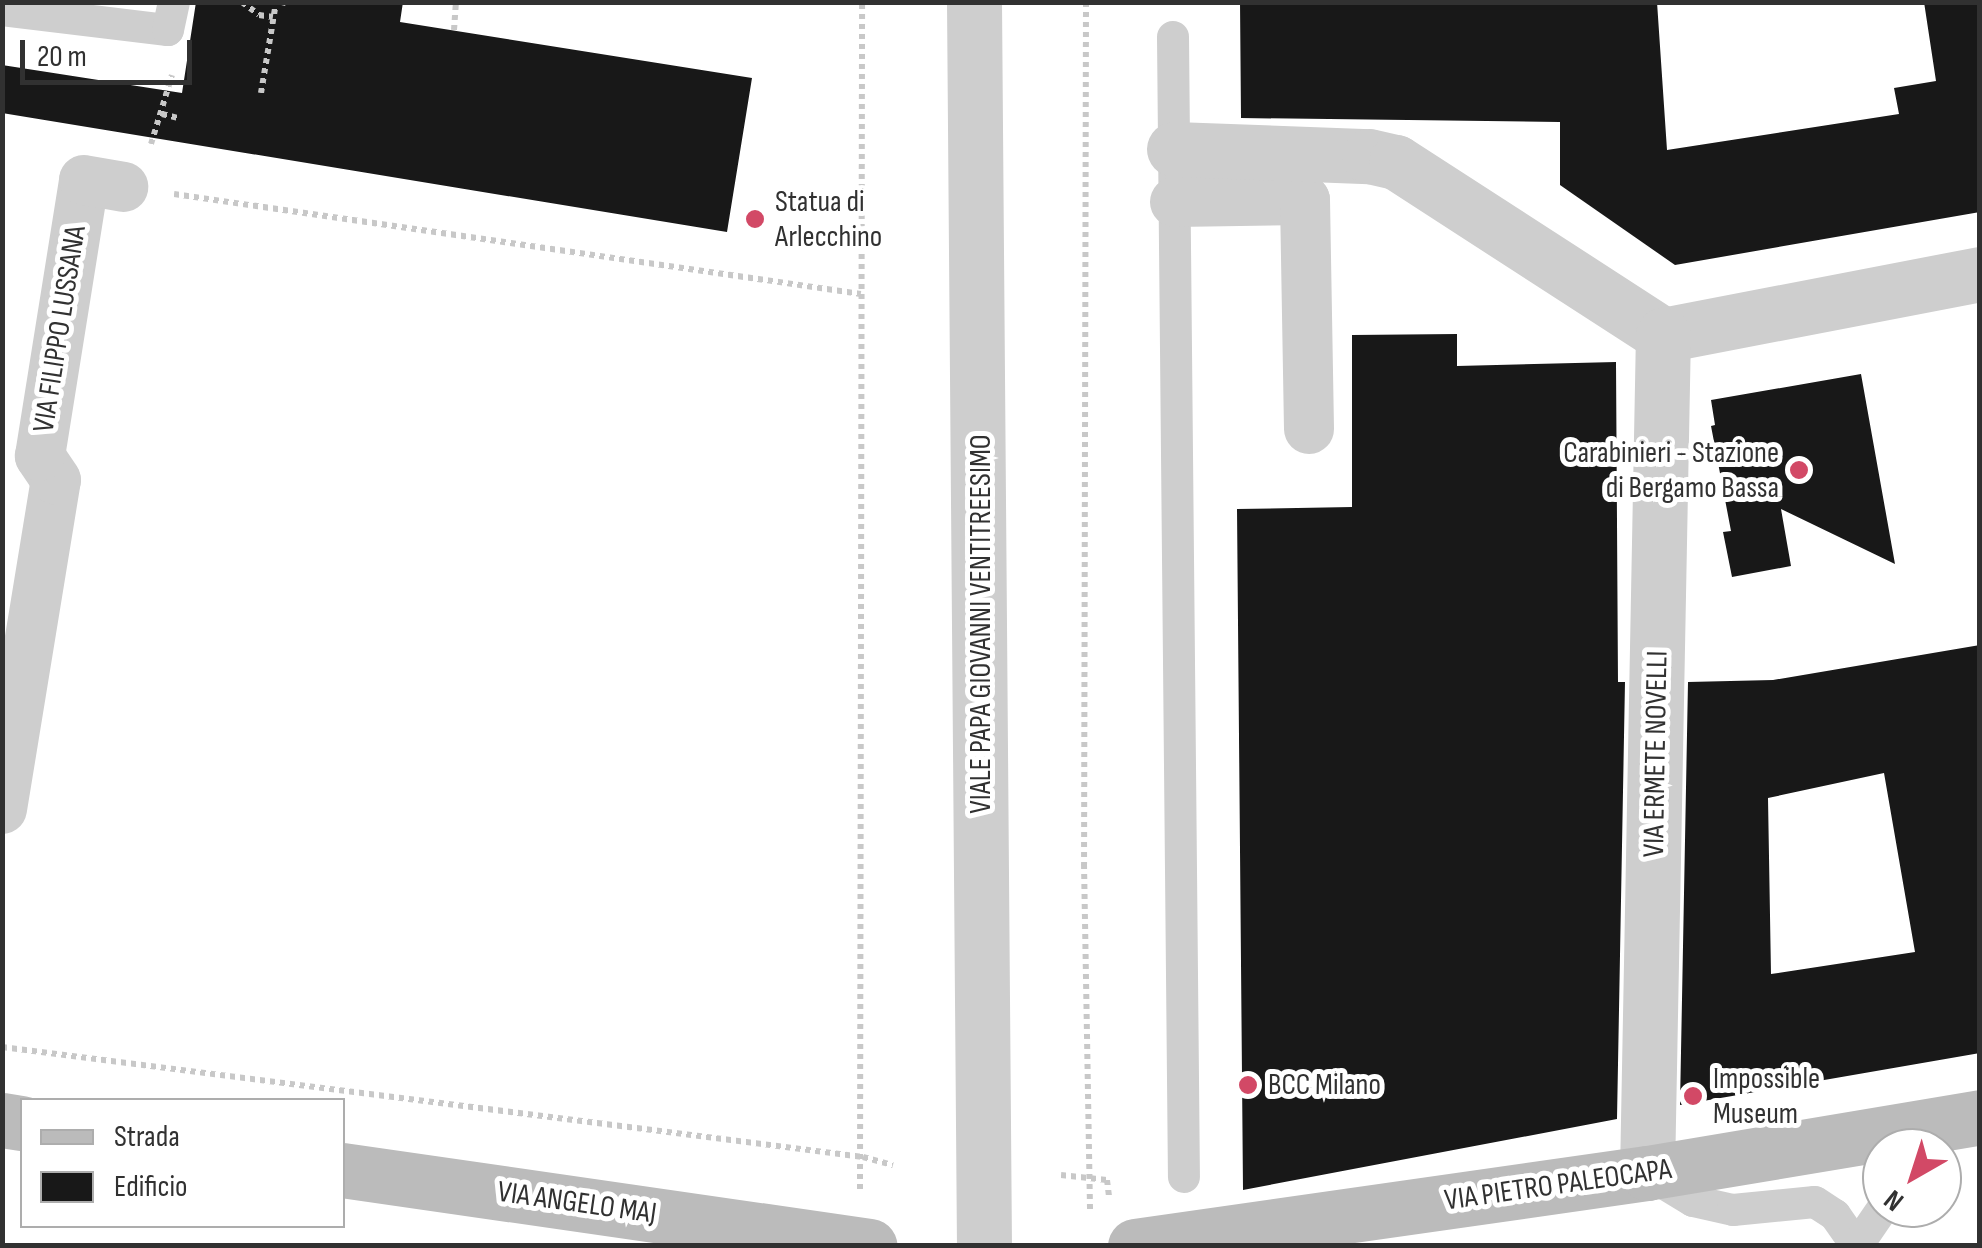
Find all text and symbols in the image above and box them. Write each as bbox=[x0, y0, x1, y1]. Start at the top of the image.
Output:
scale bar bbox=[25, 20, 198, 82]
text: 20 m bbox=[37, 39, 87, 75]
place label: Statua di Arlecchino bbox=[775, 184, 882, 254]
marker: Statua di Arlecchino bbox=[744, 208, 766, 230]
street label: VIA FILIPPO LUSSANA bbox=[26, 223, 94, 435]
street label: VIALE PAPA GIOVANNI VENTITREESIMO bbox=[963, 434, 999, 814]
place label: Carabinieri - Stazione di Bergamo Bassa bbox=[1563, 435, 1779, 506]
marker: Carabinieri - Stazione di Bergamo Bassa bbox=[1788, 459, 1810, 481]
street label: VIA ERMETE NOVELLI bbox=[1636, 650, 1676, 858]
place label: Impossible Museum bbox=[1713, 1061, 1820, 1132]
place label: BCC Milano bbox=[1268, 1067, 1381, 1103]
marker: BCC Milano bbox=[1237, 1074, 1259, 1096]
marker: Impossible Museum bbox=[1682, 1085, 1704, 1107]
legend bbox=[20, 1098, 345, 1228]
text: Strada bbox=[114, 1119, 180, 1155]
north arrow bbox=[1862, 1128, 1962, 1228]
street label: VIA PIETRO PALEOCAPA bbox=[1442, 1151, 1674, 1219]
text: Edificio bbox=[114, 1169, 187, 1205]
street label: VIA ANGELO MAJ bbox=[495, 1174, 659, 1232]
text: N bbox=[1878, 1183, 1910, 1218]

